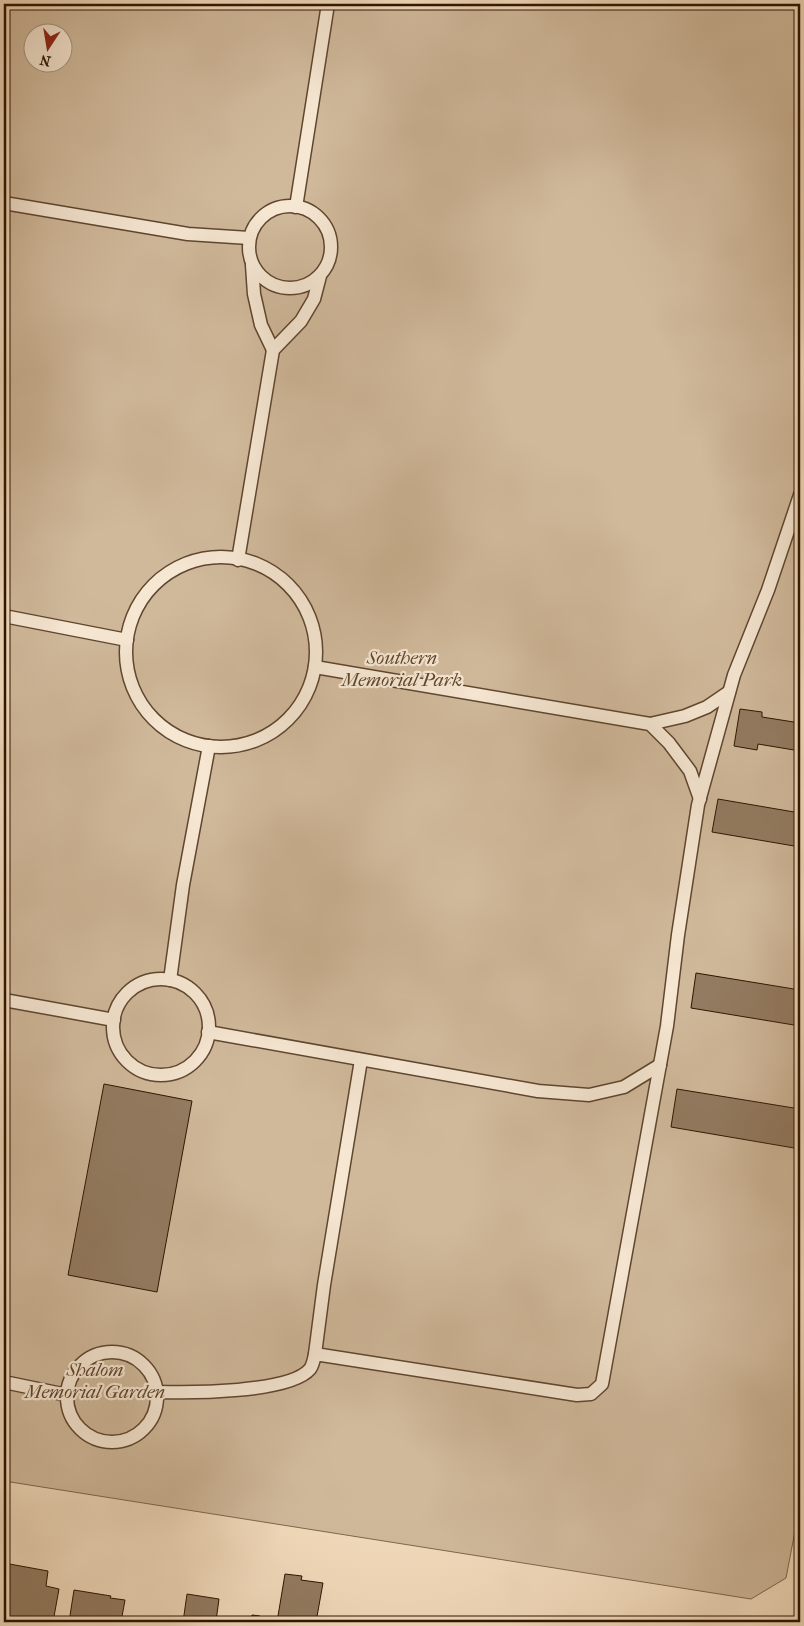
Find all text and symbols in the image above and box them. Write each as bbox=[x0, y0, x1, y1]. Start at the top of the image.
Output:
north arrow bbox=[22, 22, 72, 72]
text: N bbox=[38, 51, 52, 70]
park label: Southern Memorial Park bbox=[340, 647, 462, 691]
park label: Shalom Memorial Garden bbox=[23, 1359, 165, 1403]

